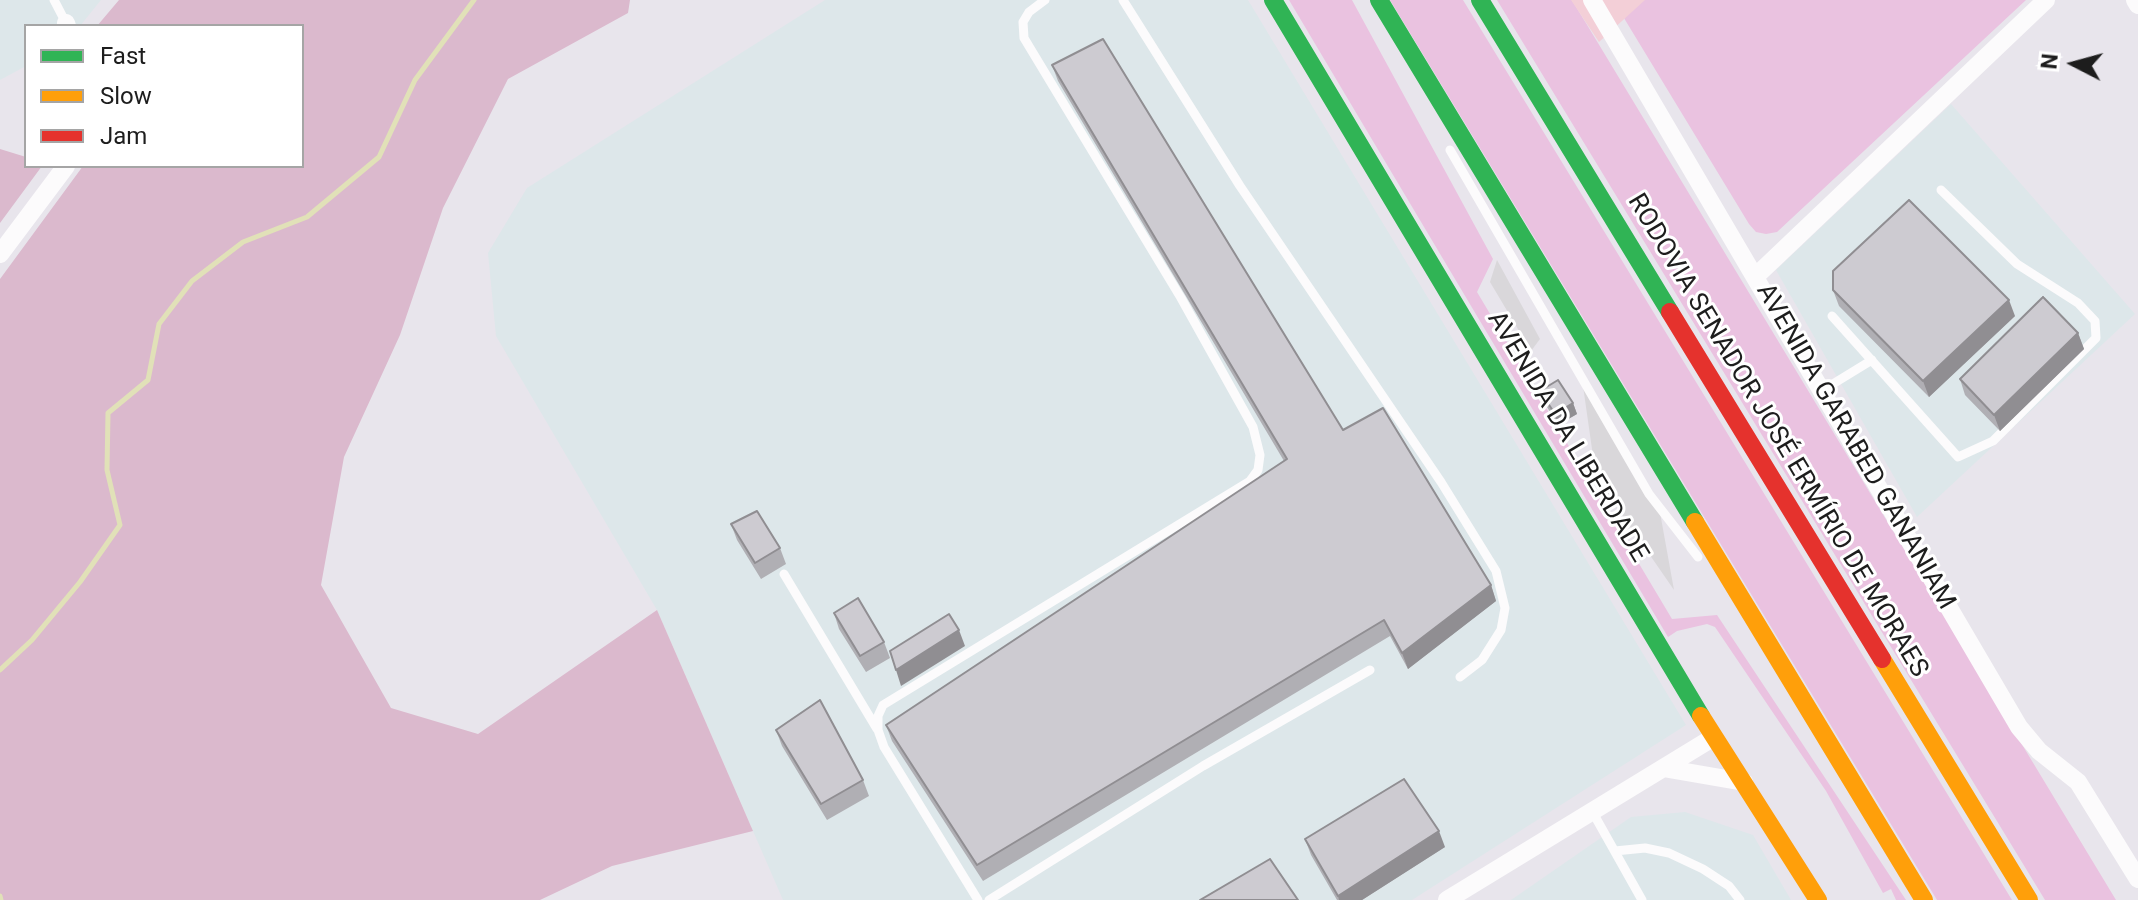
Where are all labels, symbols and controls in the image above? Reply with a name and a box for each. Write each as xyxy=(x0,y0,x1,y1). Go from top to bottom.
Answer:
legend xyxy=(24,24,304,168)
north arrow xyxy=(2034,24,2114,104)
text: Fast xyxy=(100,42,146,70)
text: N xyxy=(2036,52,2063,70)
text: Slow xyxy=(100,82,152,110)
text: Jam xyxy=(100,122,147,150)
street label: RODOVIA SENADOR JOSÉ ERMÍRIO DE MORAES xyxy=(1620,189,1934,683)
street label: AVENIDA GARABED GANANIAM xyxy=(1749,279,1961,615)
street label: AVENIDA DA LIBERDADE xyxy=(1480,306,1654,568)

